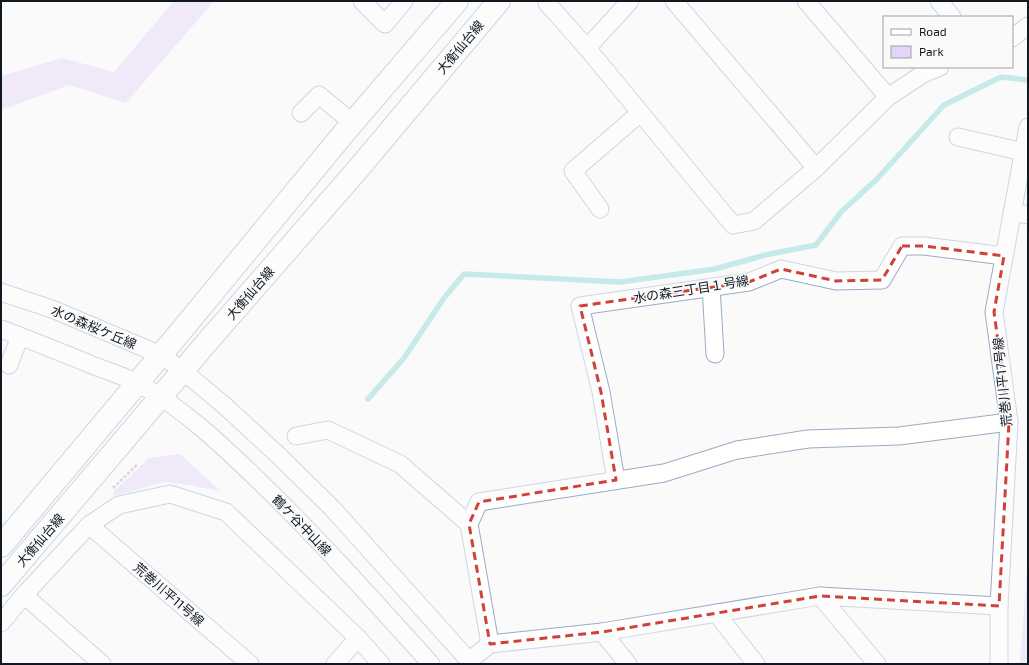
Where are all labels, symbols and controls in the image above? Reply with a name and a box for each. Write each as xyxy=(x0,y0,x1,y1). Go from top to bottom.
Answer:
legend xyxy=(883,16,1013,68)
street label: 大衡仙台線 xyxy=(433,17,487,77)
text: Road xyxy=(919,24,947,38)
text: Park xyxy=(919,44,944,58)
street label: 大衡仙台線 xyxy=(223,263,277,323)
street label: 水の森三丁目１号線 xyxy=(632,272,750,306)
street label: 水の森桜ケ丘線 xyxy=(49,302,139,352)
street label: 荒巻川平17号線 xyxy=(989,336,1015,428)
street label: 鶴ケ谷中山線 xyxy=(269,491,335,559)
street label: 大衡仙台線 xyxy=(13,510,67,570)
street label: 荒巻川平11号線 xyxy=(130,559,208,629)

